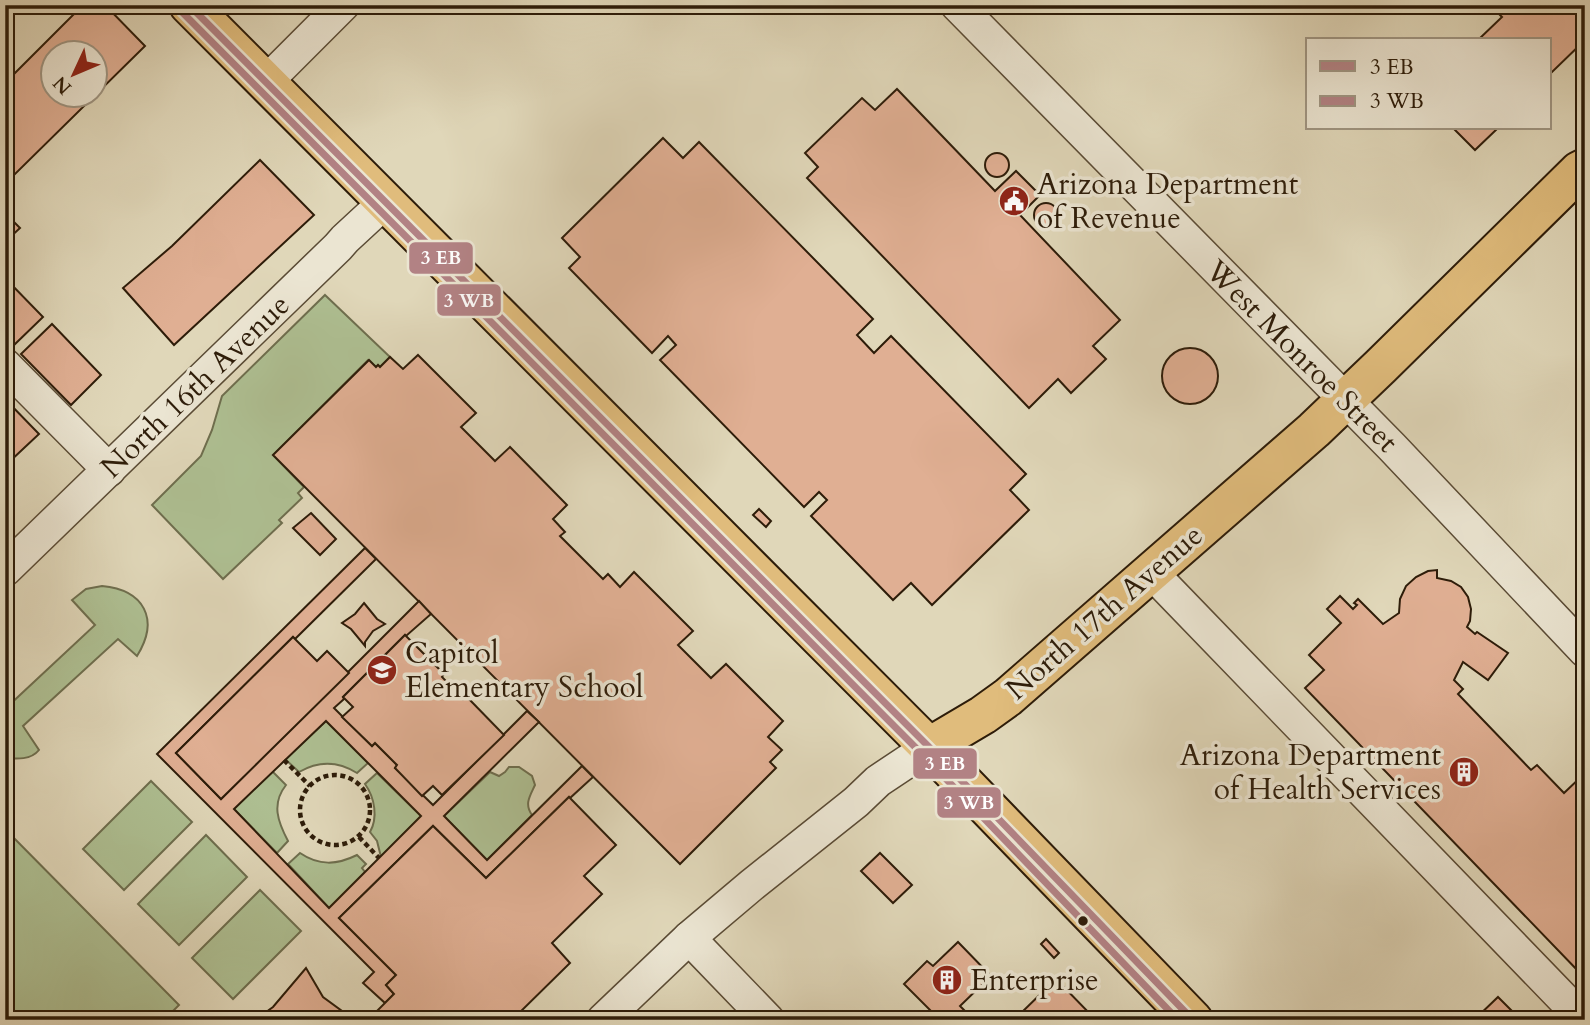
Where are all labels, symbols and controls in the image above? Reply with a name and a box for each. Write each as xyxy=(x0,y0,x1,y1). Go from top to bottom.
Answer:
north arrow xyxy=(38,38,108,108)
legend xyxy=(1306,38,1552,130)
text: 3 EB xyxy=(1370,53,1414,82)
text: N xyxy=(47,70,78,100)
text: 3 WB xyxy=(1370,87,1424,116)
place label: Arizona Department of Revenue xyxy=(1037,164,1299,239)
public building icon: Arizona Department of Revenue xyxy=(997,184,1031,218)
line badge: 3 EB xyxy=(408,241,474,275)
text: 3 EB xyxy=(421,245,461,271)
street label: West Monroe Street xyxy=(1196,250,1407,462)
line badge: 3 WB xyxy=(436,283,502,317)
street label: North 16th Avenue xyxy=(92,285,299,488)
text: 3 WB xyxy=(444,288,494,314)
street label: North 17th Avenue xyxy=(997,515,1212,709)
place label: Capitol Elementary School xyxy=(405,633,644,708)
school or university icon: Capitol Elementary School xyxy=(365,653,399,687)
place label: Arizona Department of Health Services xyxy=(1180,735,1442,810)
line badge: 3 EB xyxy=(912,747,978,780)
text: 3 EB xyxy=(925,751,965,777)
building icon: Arizona Department of Health Services xyxy=(1447,755,1481,789)
line badge: 3 WB xyxy=(936,786,1002,819)
text: 3 WB xyxy=(944,790,994,816)
unlabelled marker xyxy=(1076,914,1090,928)
place label: Enterprise xyxy=(970,960,1099,1001)
building icon: Enterprise xyxy=(930,963,964,997)

